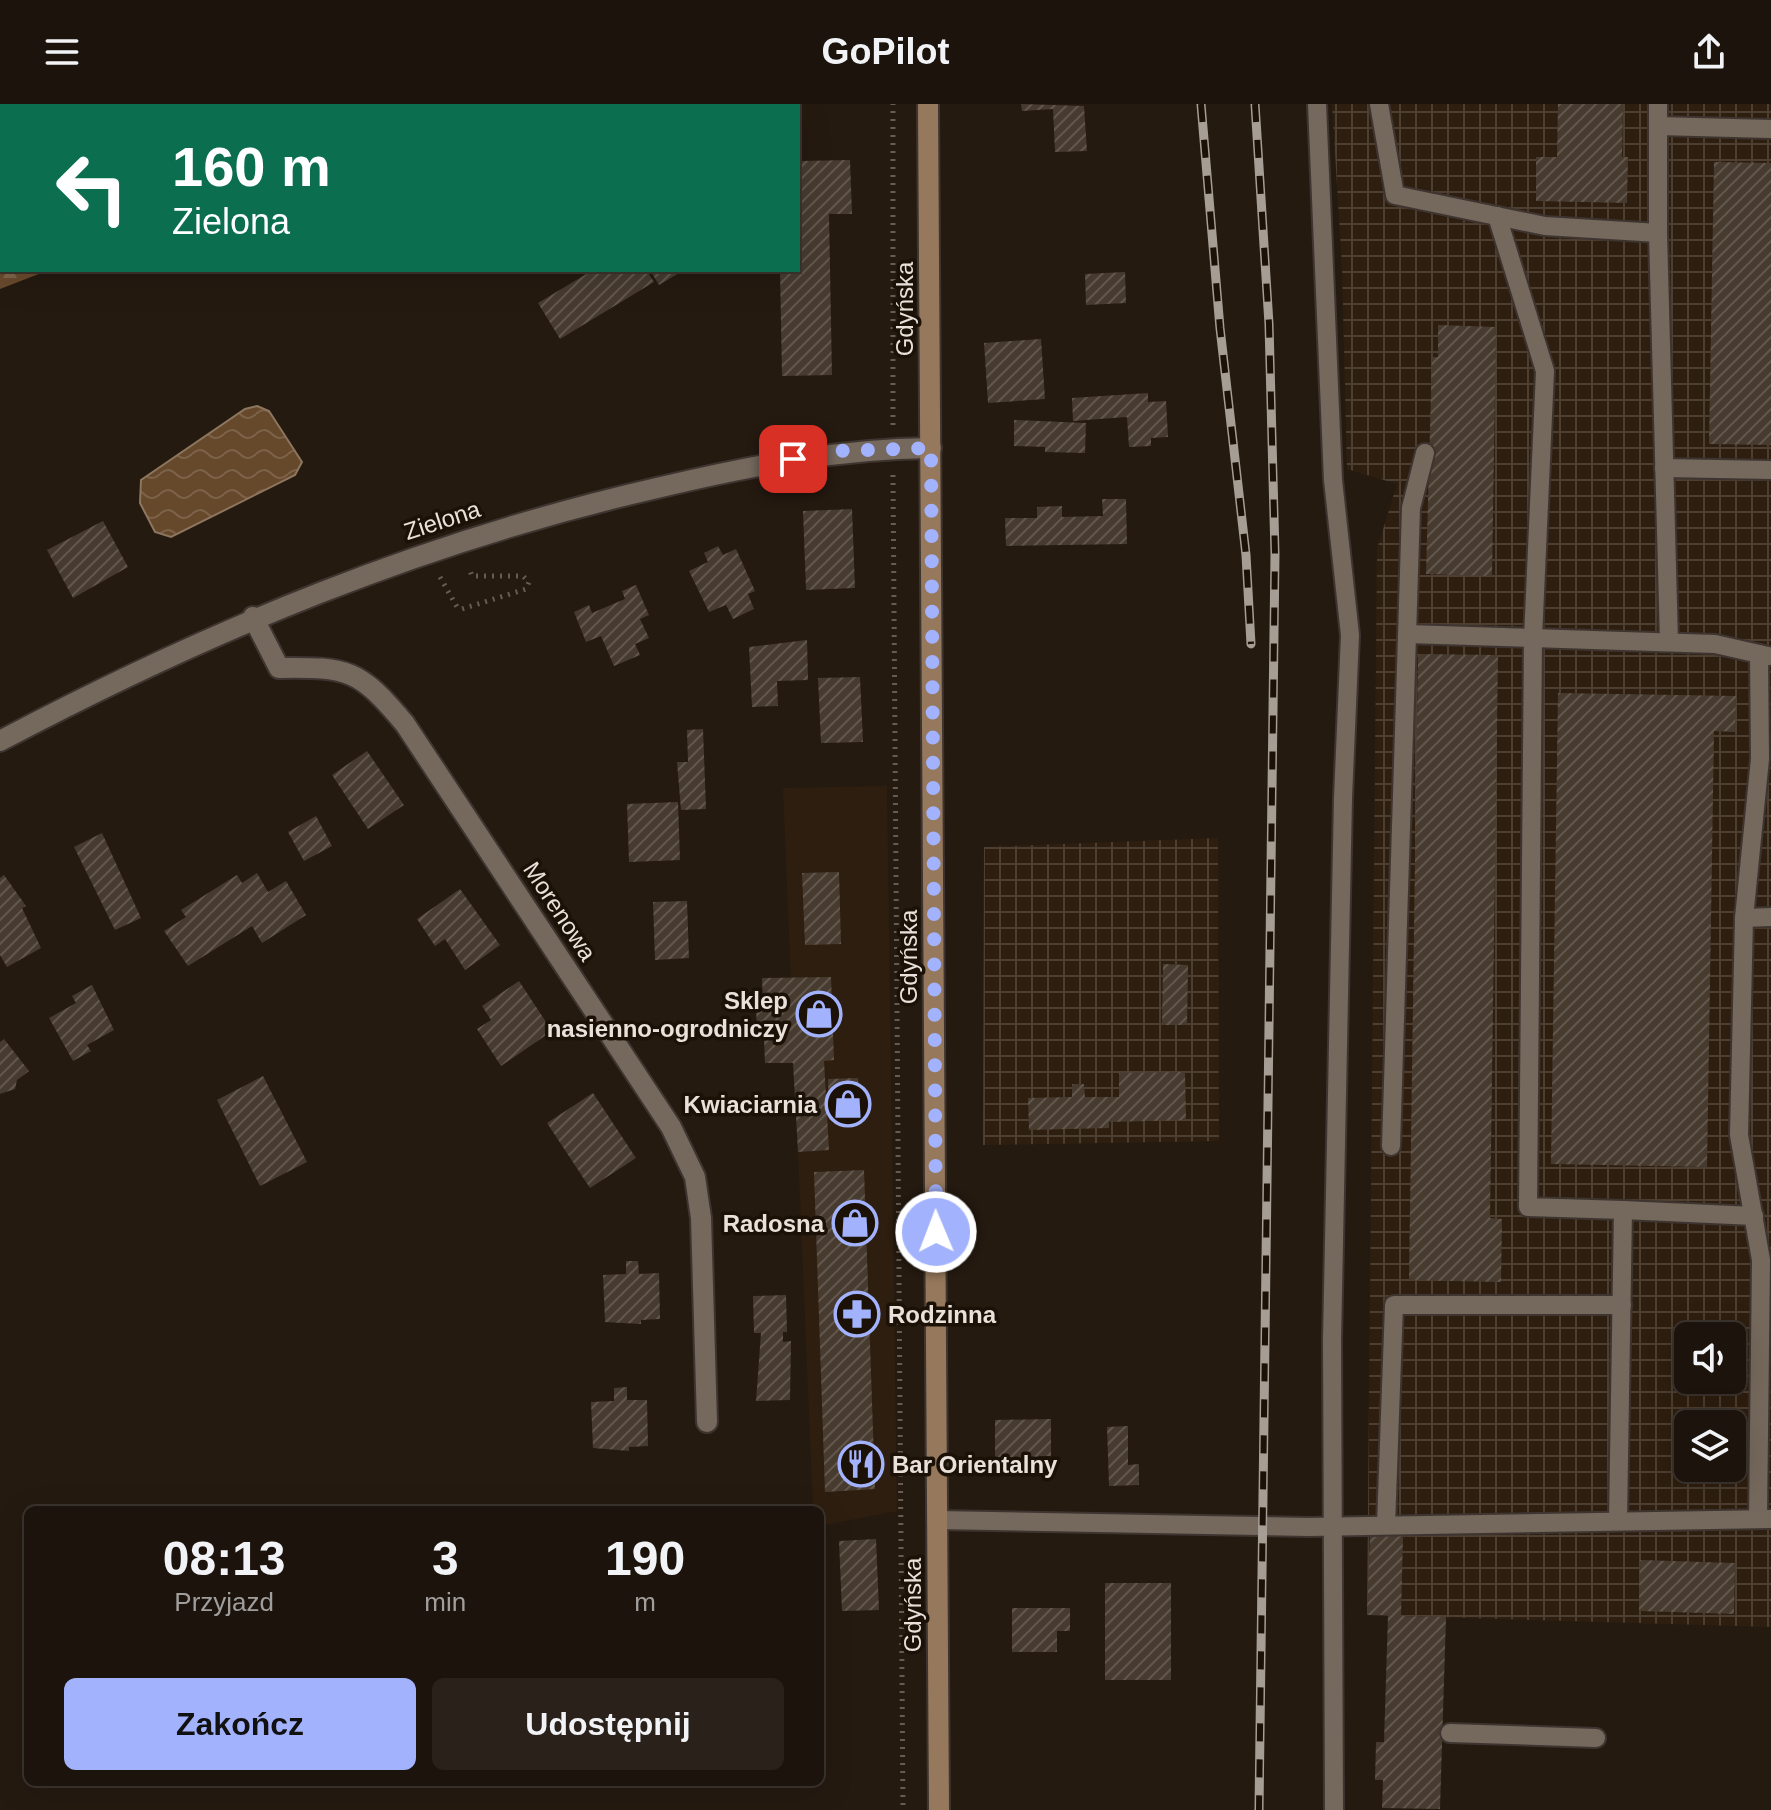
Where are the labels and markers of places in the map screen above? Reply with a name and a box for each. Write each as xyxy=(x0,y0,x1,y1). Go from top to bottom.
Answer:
pin xyxy=(759,425,827,493)
place label: Sklep nasienno-ogrodniczy xyxy=(547,987,789,1042)
shop icon: Sklep nasienno-ogrodniczy xyxy=(795,990,843,1038)
shop icon: Kwiaciarnia xyxy=(824,1080,872,1128)
place label: Kwiaciarnia xyxy=(684,1091,818,1118)
shop icon: Radosna xyxy=(831,1199,879,1247)
place label: Radosna xyxy=(723,1210,825,1237)
pharmacy icon: Rodzinna xyxy=(833,1290,881,1338)
place label: Rodzinna xyxy=(888,1301,997,1328)
restaurant icon: Bar Orientalny xyxy=(837,1440,885,1488)
place label: Bar Orientalny xyxy=(892,1451,1058,1478)

